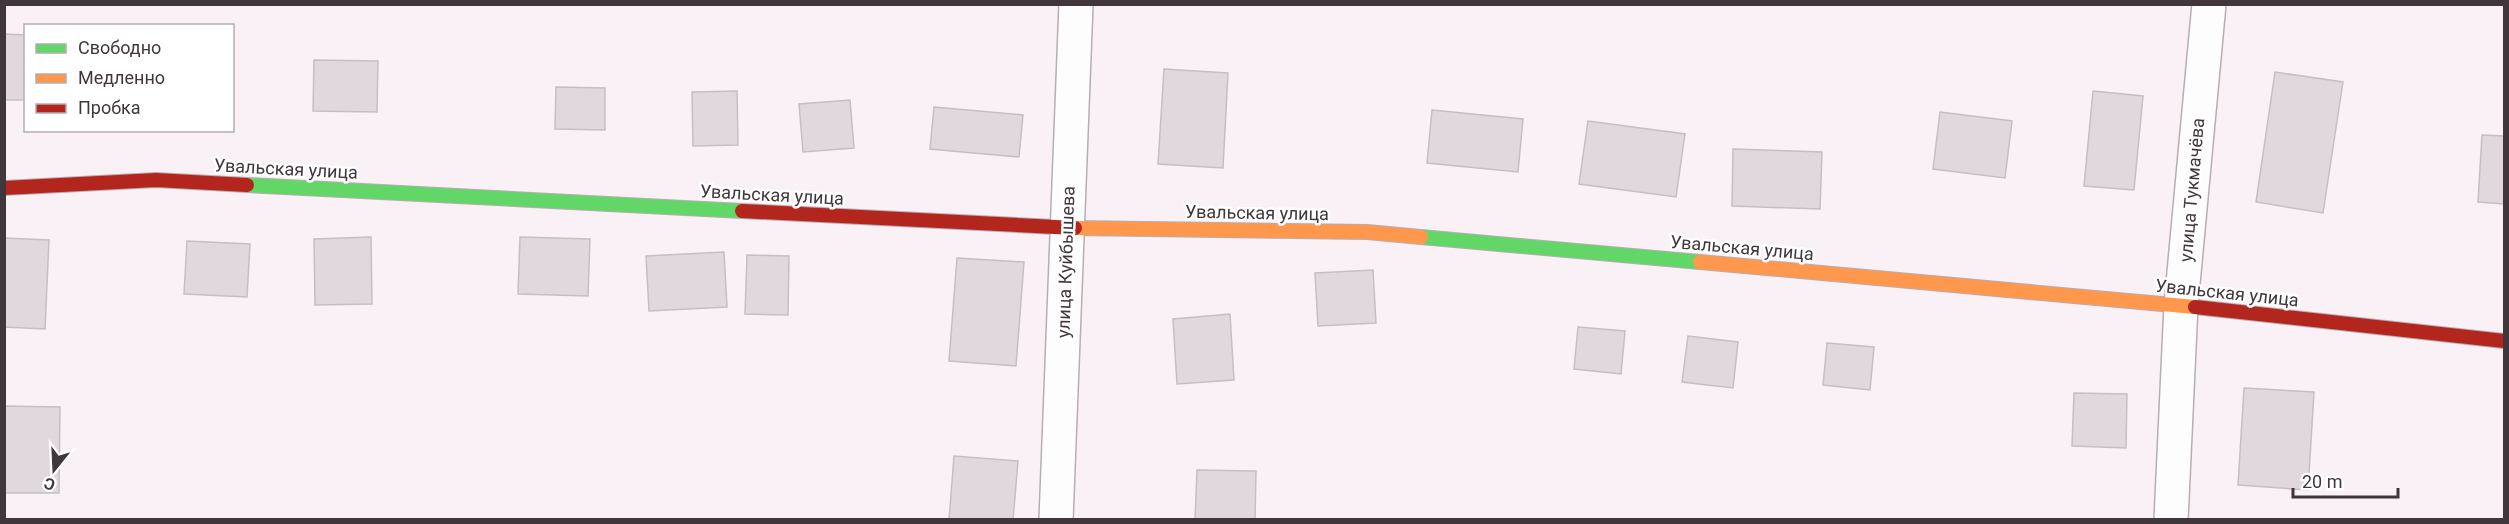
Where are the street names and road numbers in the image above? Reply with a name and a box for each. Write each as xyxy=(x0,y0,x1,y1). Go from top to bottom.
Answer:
street label: улица Тукмачёва xyxy=(2175,117,2208,263)
street label: Увальская улица xyxy=(214,154,358,183)
street label: Увальская улица xyxy=(700,180,844,209)
street label: улица Куйбышева xyxy=(1052,186,1079,338)
street label: Увальская улица xyxy=(1185,201,1329,224)
street label: Увальская улица xyxy=(1669,231,1815,264)
street label: Увальская улица xyxy=(2154,275,2300,310)

